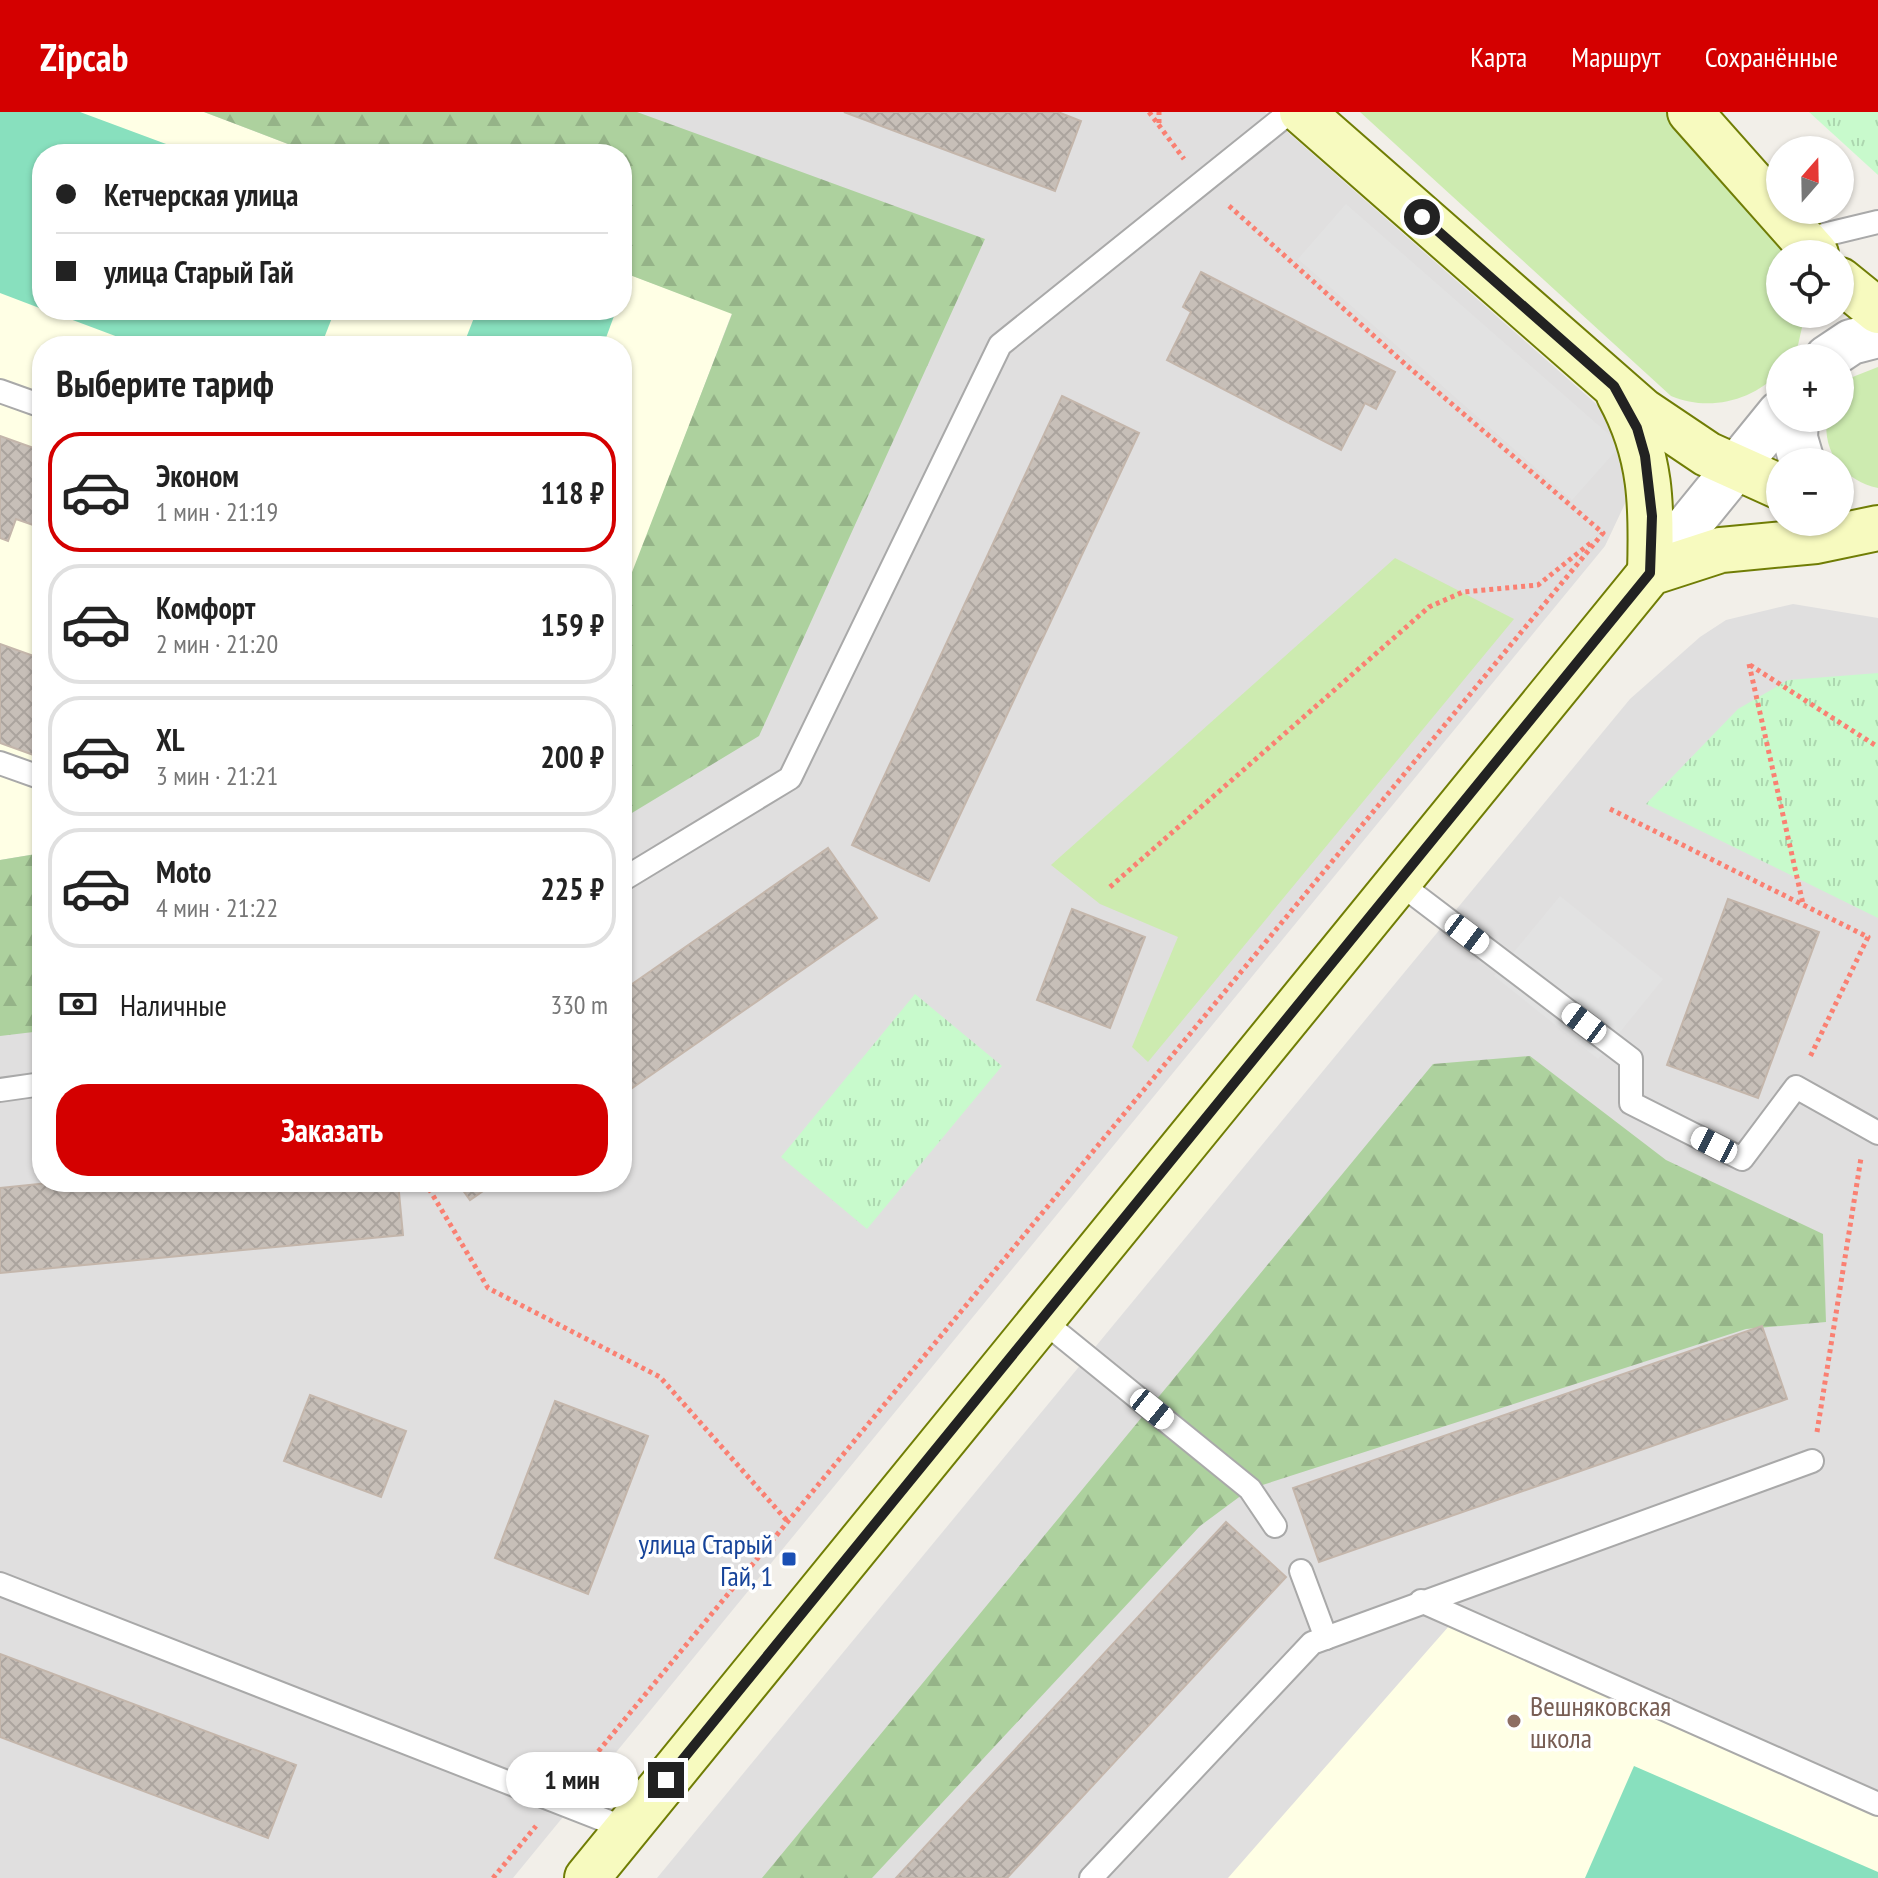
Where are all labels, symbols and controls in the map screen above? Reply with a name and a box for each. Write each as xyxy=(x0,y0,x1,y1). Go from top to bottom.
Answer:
text: Zipcab xyxy=(40,32,128,81)
text: Карта xyxy=(1470,38,1527,75)
text: Маршрут xyxy=(1571,38,1661,75)
text: Сохранённые xyxy=(1705,38,1838,75)
north arrow xyxy=(1766,136,1854,224)
map controls xyxy=(1766,136,1854,536)
text: Кетчерская улица xyxy=(104,175,298,214)
route start xyxy=(1404,199,1440,235)
button: locate xyxy=(1766,240,1854,328)
text: улица Старый Гай xyxy=(104,252,294,291)
button: + xyxy=(1766,344,1854,432)
text: Выберите тариф xyxy=(56,360,274,407)
button: − xyxy=(1766,448,1854,536)
icon: car xyxy=(60,456,132,528)
text: Эконом xyxy=(156,456,239,495)
text: 118 ₽ xyxy=(540,473,604,512)
text: 1 мин · 21:19 xyxy=(156,495,278,528)
icon: car xyxy=(60,588,132,660)
text: Комфорт xyxy=(156,588,255,627)
text: 159 ₽ xyxy=(540,605,604,644)
text: 2 мин · 21:20 xyxy=(156,627,278,660)
icon: car xyxy=(60,720,132,792)
text: XL xyxy=(156,720,185,759)
text: 200 ₽ xyxy=(540,737,604,776)
text: 3 мин · 21:21 xyxy=(156,759,278,792)
icon: car xyxy=(60,852,132,924)
text: Moto xyxy=(156,852,211,891)
text: 225 ₽ xyxy=(540,869,604,908)
text: 4 мин · 21:22 xyxy=(156,891,278,924)
car xyxy=(1441,910,1493,958)
icon: cash xyxy=(56,982,100,1026)
text: Наличные xyxy=(120,985,227,1024)
text: 330 m xyxy=(550,988,608,1021)
car xyxy=(1558,999,1610,1047)
button: Заказать xyxy=(56,1084,608,1176)
car xyxy=(1687,1123,1741,1167)
car xyxy=(1126,1385,1178,1433)
place label: улица Старый Гай, 1 xyxy=(639,1525,773,1594)
marker: улица Старый Гай, 1 xyxy=(780,1550,798,1568)
place label: Вешняковская школа xyxy=(1530,1687,1671,1756)
marker: Вешняковская школа xyxy=(1505,1712,1523,1730)
callout: 1 мин xyxy=(506,1752,638,1808)
route end xyxy=(648,1762,684,1798)
text: 1 мин xyxy=(544,1763,600,1796)

